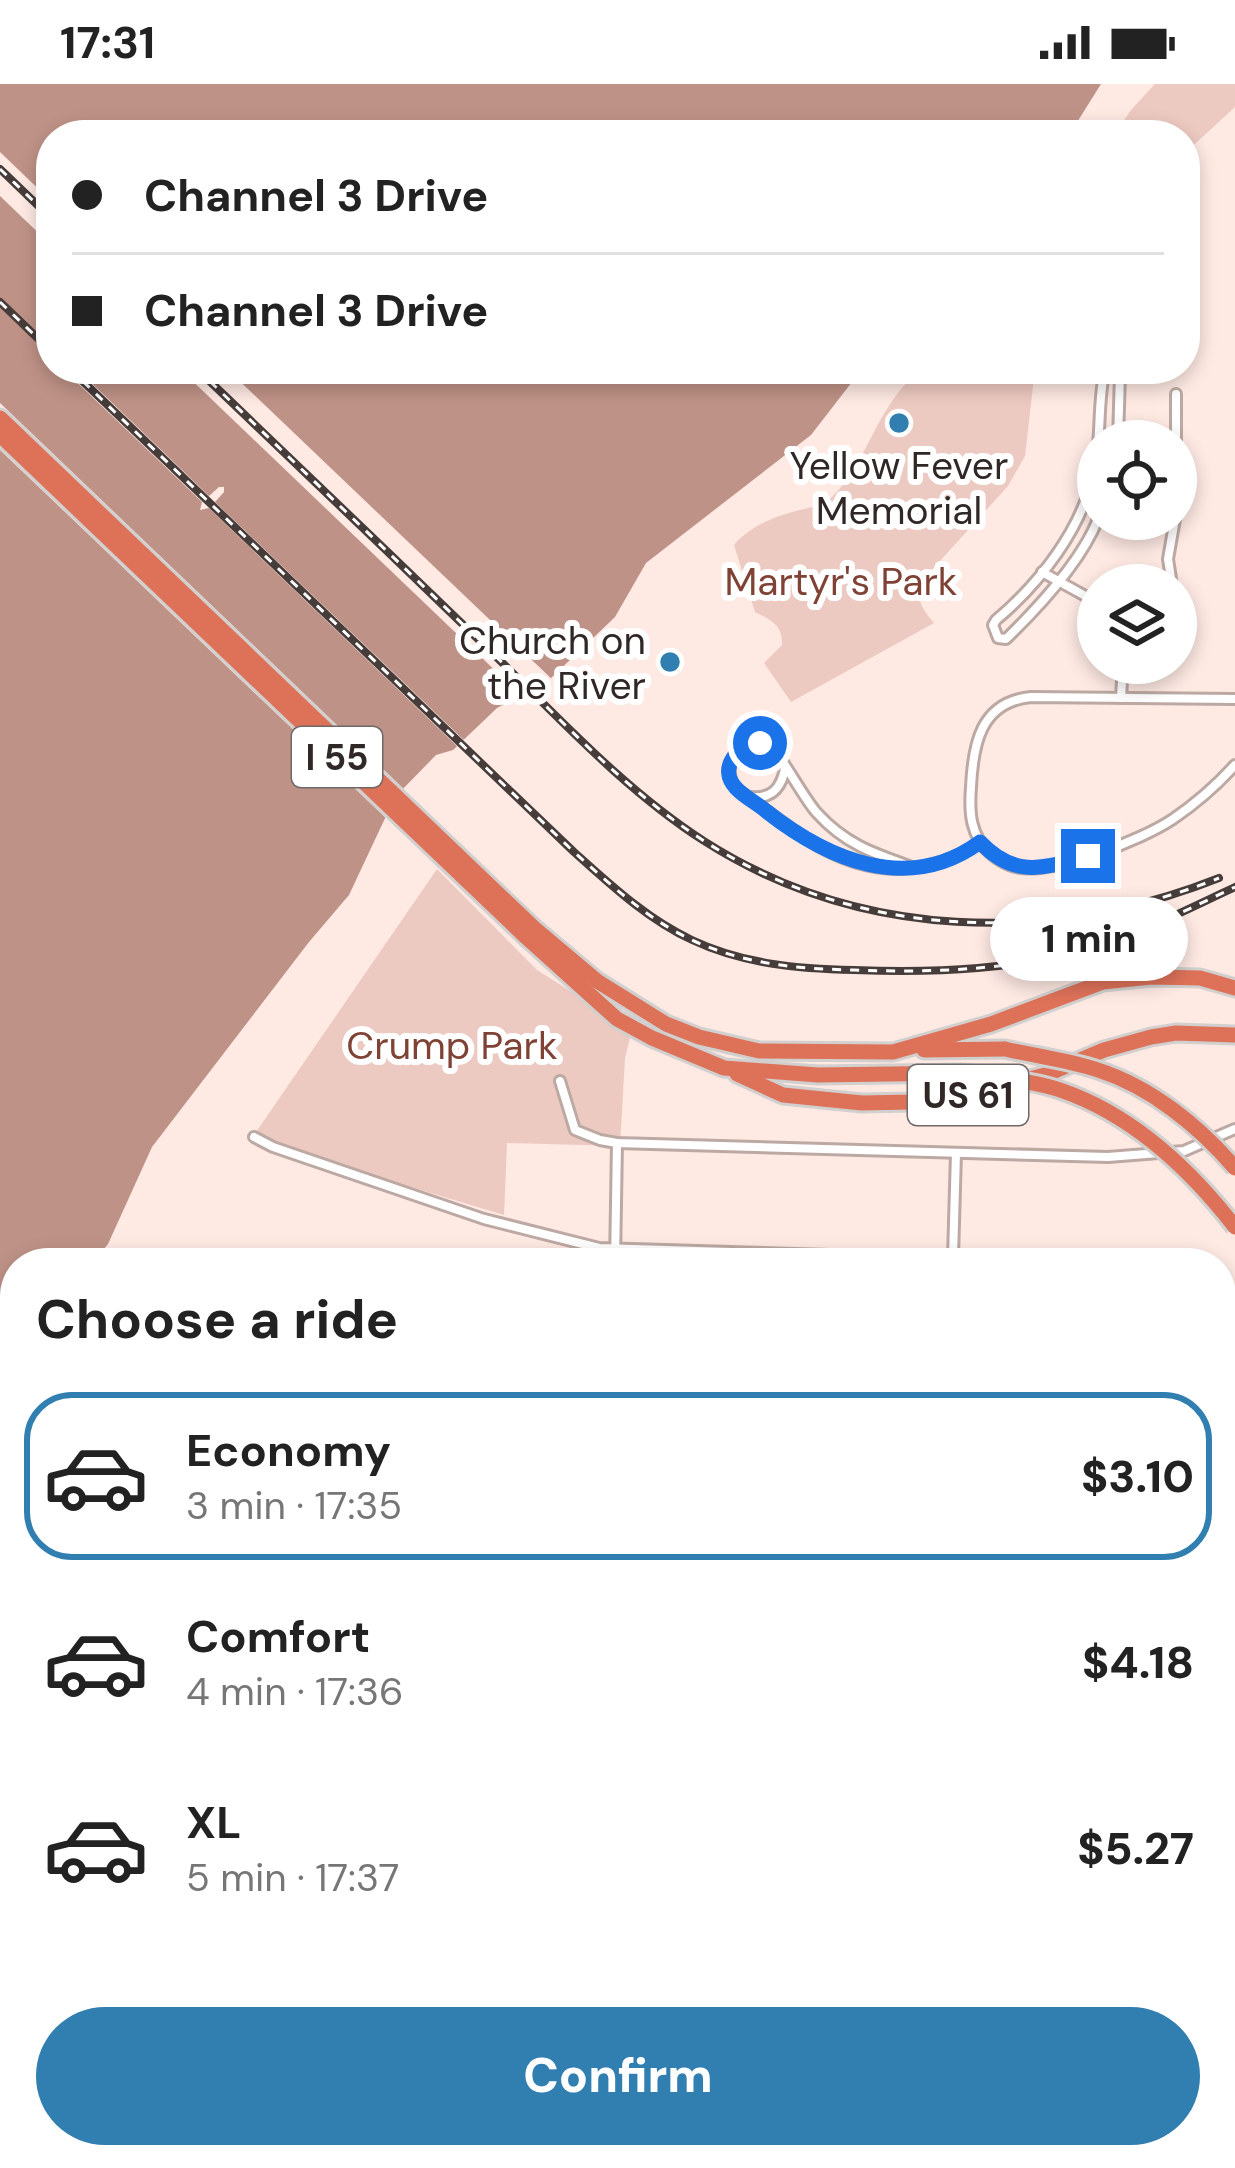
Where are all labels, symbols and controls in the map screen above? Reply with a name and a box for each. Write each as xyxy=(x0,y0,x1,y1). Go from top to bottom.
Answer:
text: 17:31 xyxy=(60,13,155,72)
text: Channel 3 Drive xyxy=(144,166,488,225)
text: Channel 3 Drive xyxy=(144,281,488,340)
marker: Yellow Fever Memorial xyxy=(886,410,912,436)
map controls xyxy=(1077,420,1197,684)
button: locate xyxy=(1077,420,1197,540)
place label: Yellow Fever Memorial xyxy=(790,440,1008,536)
park label: Martyr's Park xyxy=(724,556,958,607)
button: layers xyxy=(1077,564,1197,684)
place label: Church on the River xyxy=(459,615,646,711)
marker: Church on the River xyxy=(657,649,683,675)
route start xyxy=(733,716,787,770)
road number: I 55 xyxy=(292,727,382,787)
route end xyxy=(1061,829,1115,883)
callout: 1 min xyxy=(989,898,1187,982)
text: 1 min xyxy=(1041,913,1137,964)
park label: Crump Park xyxy=(346,1020,558,1071)
road number: US 61 xyxy=(908,1065,1028,1125)
text: Choose a ride xyxy=(36,1284,398,1355)
text: Economy xyxy=(186,1421,391,1480)
icon: car xyxy=(42,1422,150,1530)
text: $3.10 xyxy=(1081,1447,1194,1506)
text: 3 min · 17:35 xyxy=(186,1480,402,1531)
text: Comfort xyxy=(186,1607,370,1666)
icon: car xyxy=(42,1608,150,1716)
text: $4.18 xyxy=(1082,1633,1194,1692)
text: 4 min · 17:36 xyxy=(186,1666,403,1717)
text: XL xyxy=(186,1793,241,1852)
icon: car xyxy=(42,1794,150,1902)
text: $5.27 xyxy=(1077,1819,1194,1878)
text: 5 min · 17:37 xyxy=(186,1852,399,1903)
button: Confirm xyxy=(36,2007,1200,2145)

